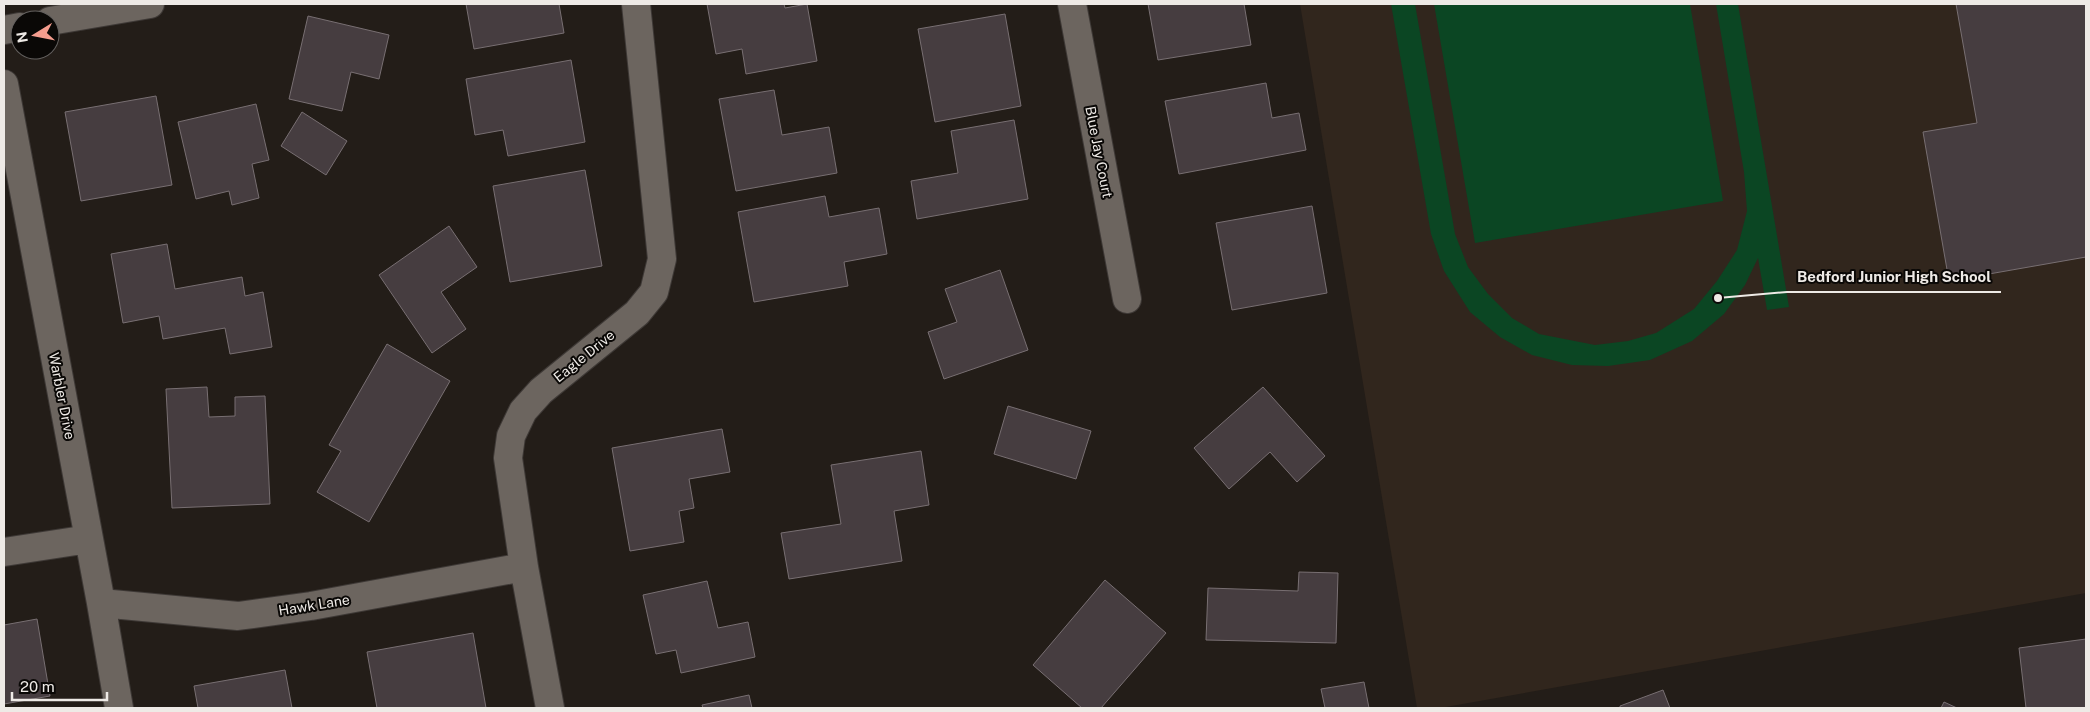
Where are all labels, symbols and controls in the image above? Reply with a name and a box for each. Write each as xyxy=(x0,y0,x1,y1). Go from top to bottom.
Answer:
north arrow xyxy=(10,10,60,60)
text: N xyxy=(13,30,31,44)
street label: Blue Jay Court xyxy=(1082,105,1116,199)
callout: Bedford Junior High School xyxy=(1787,262,2001,292)
text: Bedford Junior High School xyxy=(1797,268,1991,285)
street label: Eagle Drive xyxy=(550,327,618,385)
street label: Warbler Drive xyxy=(46,351,78,441)
street label: Hawk Lane xyxy=(277,591,351,619)
scale bar xyxy=(12,670,108,702)
text: 20 m xyxy=(20,678,55,695)

